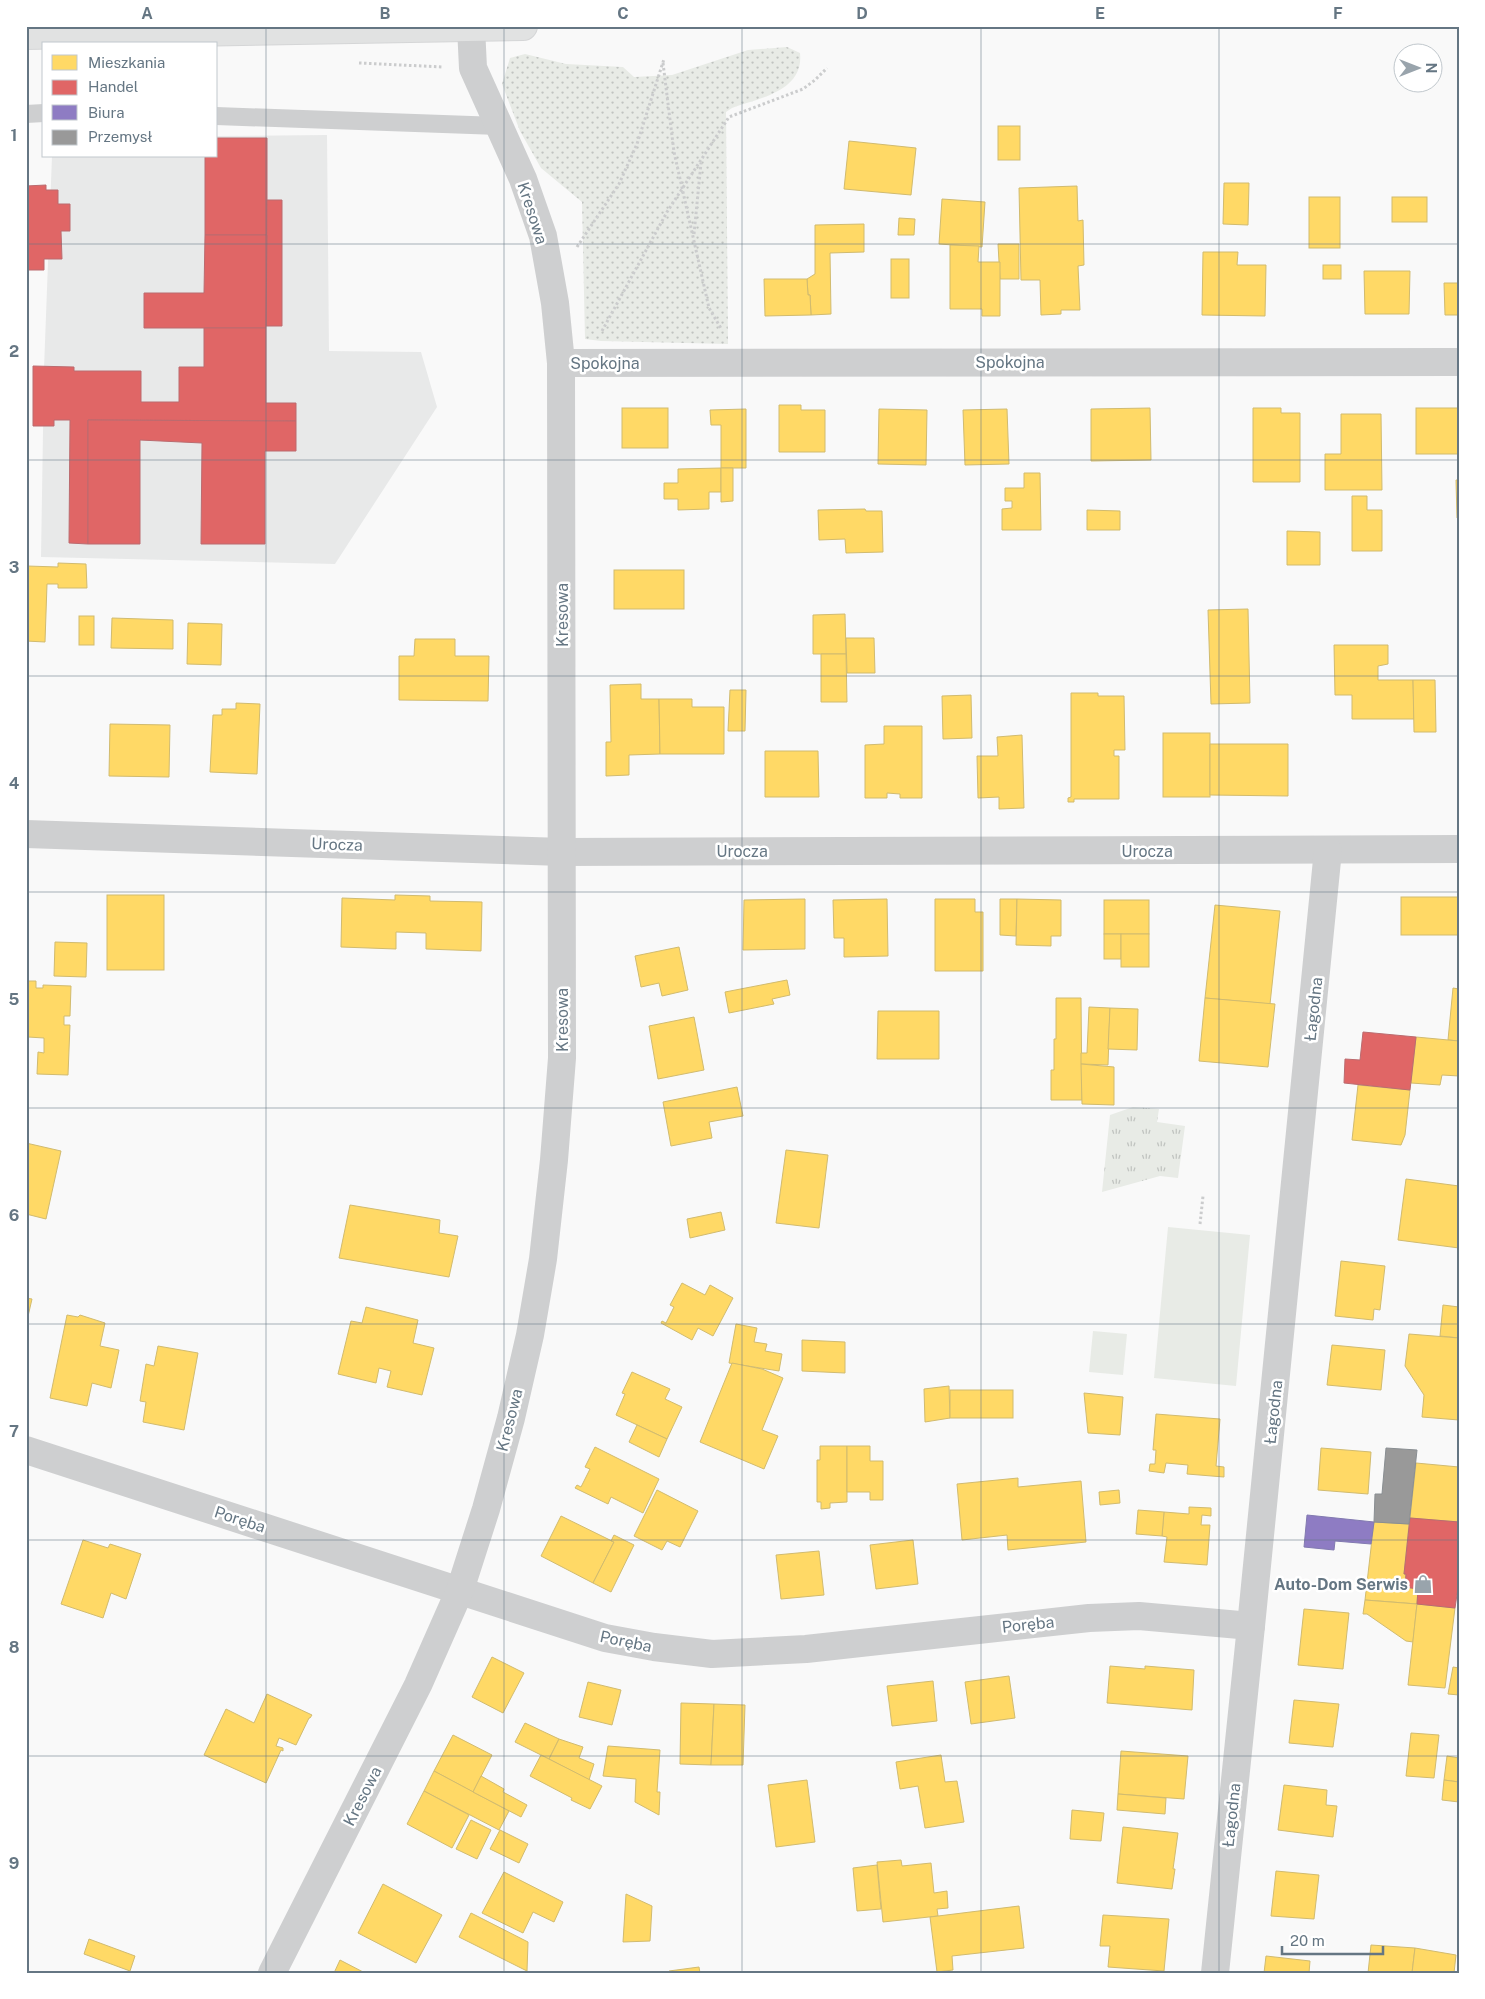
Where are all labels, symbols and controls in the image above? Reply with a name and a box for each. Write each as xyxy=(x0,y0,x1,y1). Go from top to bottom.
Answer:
text: A xyxy=(141,4,153,23)
text: B xyxy=(380,4,391,23)
text: C xyxy=(617,4,629,23)
text: D xyxy=(856,4,868,23)
text: E xyxy=(1095,4,1105,23)
text: F xyxy=(1333,4,1343,23)
legend xyxy=(42,42,218,158)
north arrow xyxy=(1392,42,1442,92)
text: Mieszkania xyxy=(88,54,165,71)
text: N xyxy=(1423,63,1439,73)
text: Handel xyxy=(88,78,138,95)
text: Biura xyxy=(88,104,124,121)
text: 1 xyxy=(11,126,17,145)
text: Przemysł xyxy=(88,128,153,145)
street label: Kresowa xyxy=(514,180,551,247)
text: 2 xyxy=(9,342,19,361)
street label: Spokojna xyxy=(975,353,1045,372)
street label: Spokojna xyxy=(570,354,640,373)
text: 3 xyxy=(9,558,19,577)
street label: Kresowa xyxy=(553,583,572,647)
text: 4 xyxy=(9,774,20,793)
street label: Urocza xyxy=(311,834,363,855)
street label: Urocza xyxy=(716,842,768,861)
street label: Urocza xyxy=(1121,842,1173,861)
street label: Łagodna xyxy=(1301,976,1326,1042)
street label: Kresowa xyxy=(553,988,572,1052)
text: 5 xyxy=(9,990,20,1009)
text: 6 xyxy=(9,1206,19,1225)
street label: Łagodna xyxy=(1261,1379,1286,1445)
street label: Kresowa xyxy=(492,1387,526,1454)
text: 7 xyxy=(9,1422,19,1441)
street label: Poręba xyxy=(212,1502,268,1537)
shop icon: Auto-Dom Serwis xyxy=(1412,1573,1434,1595)
place label: Auto-Dom Serwis xyxy=(1274,1575,1408,1594)
street label: Poręba xyxy=(1001,1612,1055,1637)
street label: Poręba xyxy=(598,1627,654,1656)
text: 8 xyxy=(9,1638,20,1657)
street label: Kresowa xyxy=(339,1763,385,1829)
street label: Łagodna xyxy=(1219,1782,1244,1848)
text: 9 xyxy=(9,1854,19,1873)
scale bar xyxy=(1282,1924,1384,1956)
text: 20 m xyxy=(1290,1932,1325,1949)

